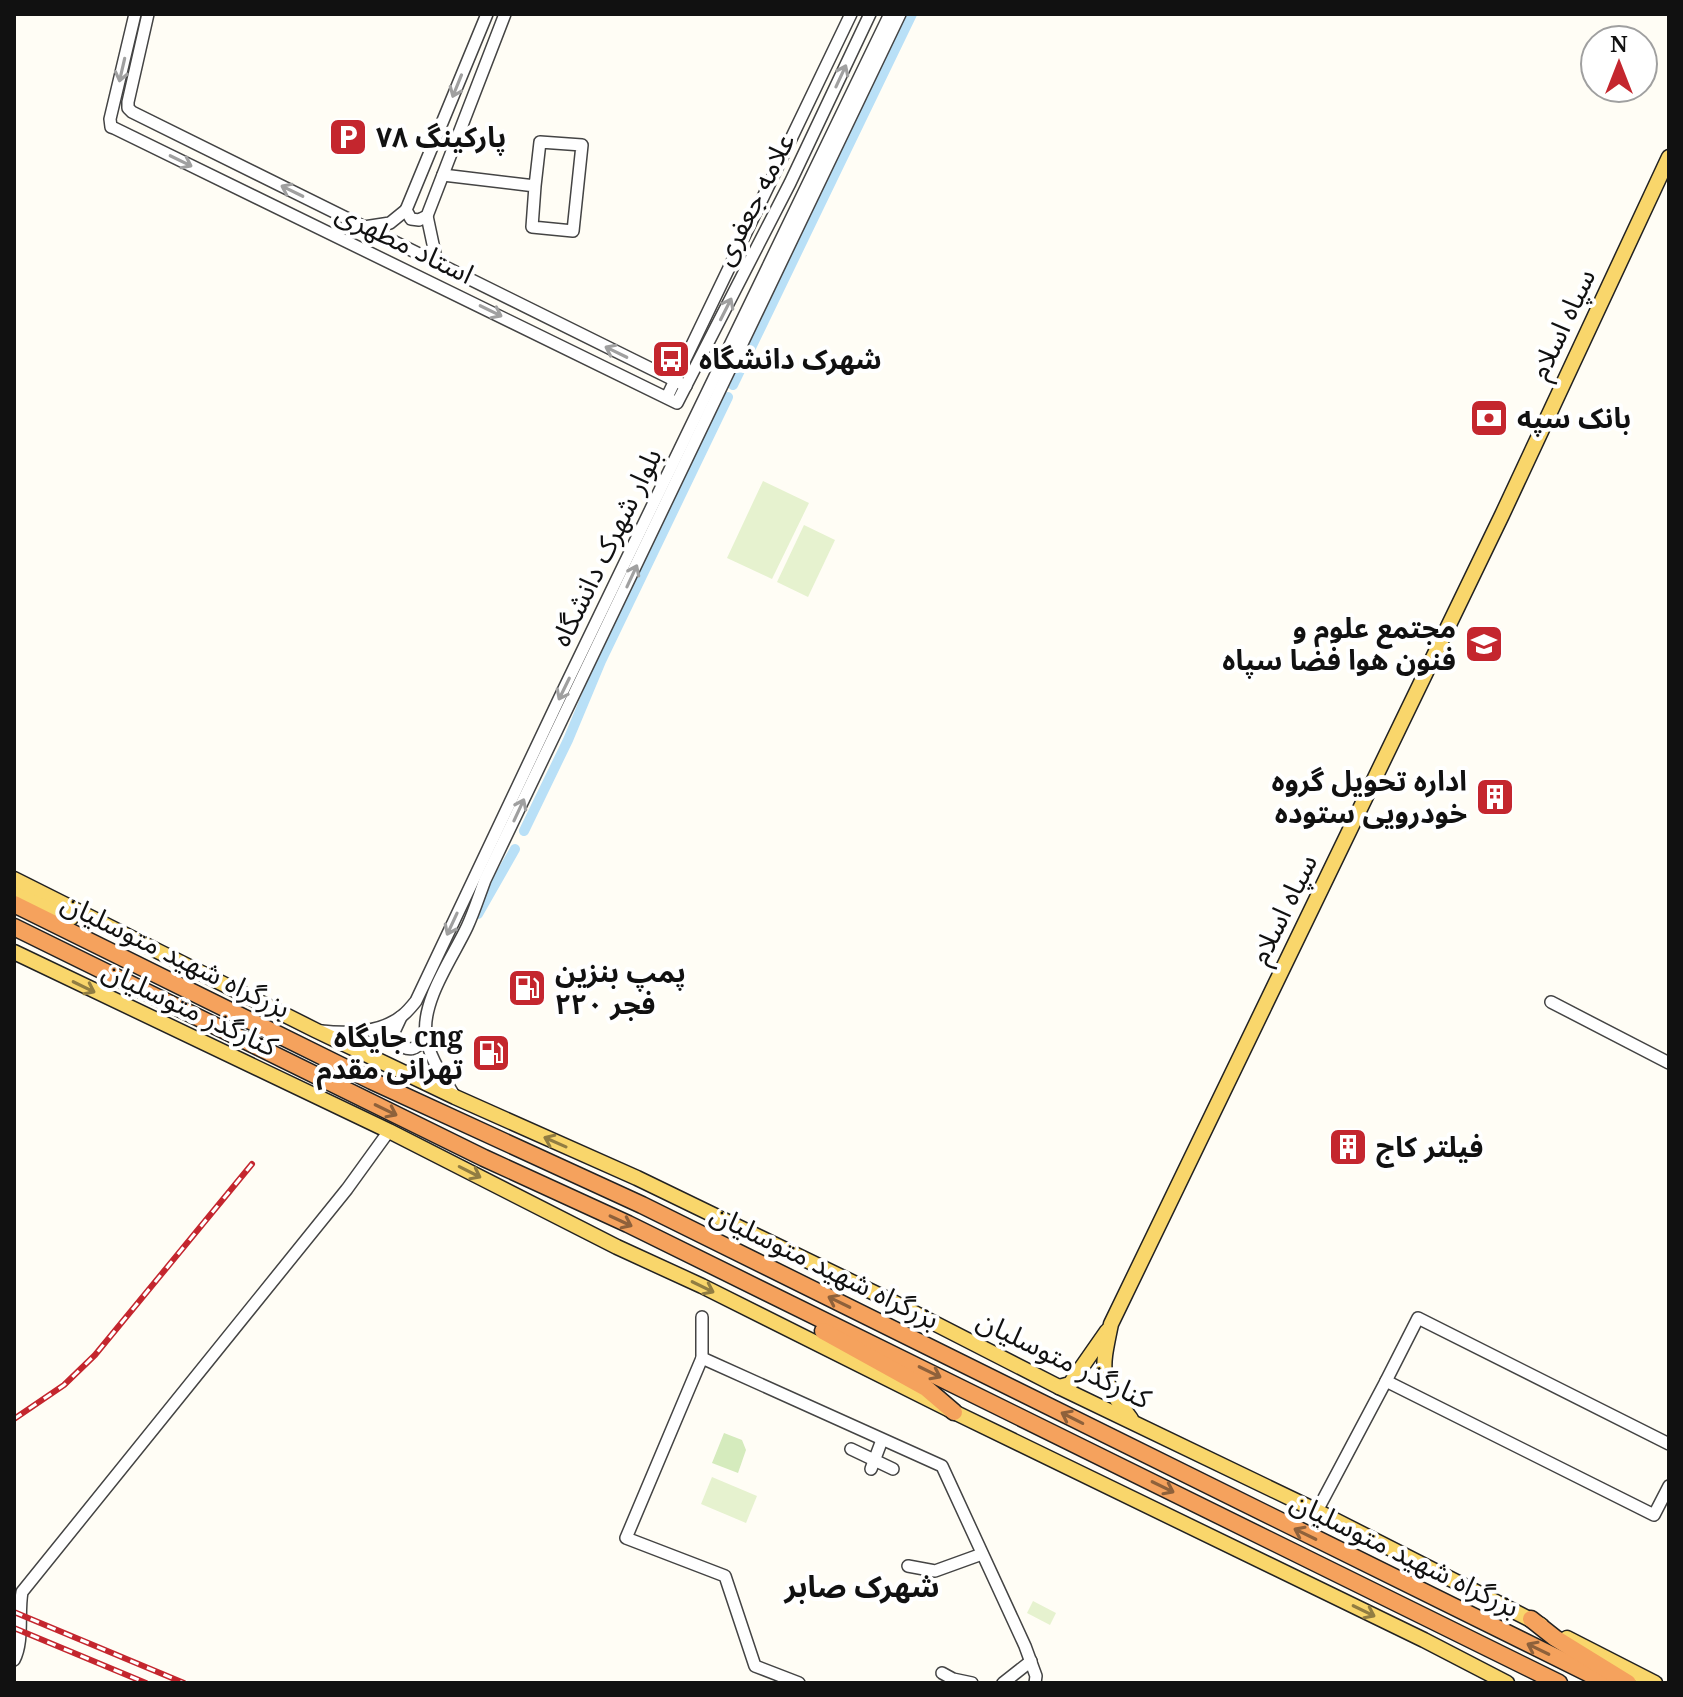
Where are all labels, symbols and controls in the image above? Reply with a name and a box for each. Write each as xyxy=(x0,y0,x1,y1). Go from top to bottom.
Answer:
north arrow xyxy=(1579,24,1659,104)
text: N xyxy=(1610,28,1628,58)
one-way arrow xyxy=(114,57,129,83)
one-way arrow xyxy=(834,64,849,88)
one-way arrow xyxy=(449,73,463,98)
parking icon: پارکینگ ۷۸ xyxy=(327,116,369,158)
place label: پارکینگ ۷۸ xyxy=(376,117,506,156)
street label: علامه جعفری xyxy=(704,126,803,271)
one-way arrow xyxy=(169,154,193,169)
one-way arrow xyxy=(281,183,305,198)
street label: استاد مطهری xyxy=(330,192,481,292)
street label: سپاه اسلام xyxy=(1519,262,1606,386)
one-way arrow xyxy=(718,297,734,321)
one-way arrow xyxy=(478,304,502,319)
bus stop icon: شهرک دانشگاه xyxy=(650,338,692,380)
place label: شهرک دانشگاه xyxy=(699,339,882,377)
one-way arrow xyxy=(604,343,628,359)
bank icon: بانک سپه xyxy=(1468,397,1510,439)
place label: بانک سپه xyxy=(1517,398,1631,437)
street label: بلوار شهرک دانشگاه xyxy=(541,441,670,652)
one-way arrow xyxy=(625,564,640,588)
place label: مجتمع علوم و فنون هوا فضا سپاه xyxy=(1222,608,1456,679)
school or university icon: مجتمع علوم و فنون هوا فضا سپاه xyxy=(1463,623,1505,665)
one-way arrow xyxy=(556,677,571,701)
place label: اداره تحویل گروه خودرویی ستوده xyxy=(1271,761,1467,831)
building icon: اداره تحویل گروه خودرویی ستوده xyxy=(1474,776,1516,818)
one-way arrow xyxy=(513,798,528,823)
street label: سپاه اسلام xyxy=(1239,847,1328,971)
street label: بزرگراه شهید متوسلیان xyxy=(56,882,297,1026)
one-way arrow xyxy=(444,911,459,935)
street label: کنارگذر متوسلیان xyxy=(97,950,284,1064)
place label: پمپ بنزین ۲۲۰ فجر xyxy=(555,952,686,1022)
fuel station icon: پمپ بنزین ۲۲۰ فجر xyxy=(506,967,548,1009)
one-way arrow xyxy=(72,980,96,995)
place label: جایگاه cng تهرانی مقدم xyxy=(316,1017,463,1091)
fuel station icon: جایگاه cng تهرانی مقدم xyxy=(470,1032,512,1074)
one-way arrow xyxy=(373,1103,397,1118)
building icon: فیلتر کاج xyxy=(1327,1126,1369,1168)
place label: فیلتر کاج xyxy=(1376,1127,1483,1168)
one-way arrow xyxy=(544,1134,568,1149)
one-way arrow xyxy=(457,1165,481,1181)
street label: بزرگراه شهید متوسلیان xyxy=(705,1193,946,1337)
one-way arrow xyxy=(608,1214,632,1229)
one-way arrow xyxy=(691,1280,715,1295)
one-way arrow xyxy=(828,1294,852,1310)
street label: کنارگذر متوسلیان xyxy=(971,1300,1158,1417)
one-way arrow xyxy=(917,1365,941,1381)
one-way arrow xyxy=(1061,1410,1085,1425)
one-way arrow xyxy=(1150,1480,1174,1496)
street label: بزرگراه شهید متوسلیان xyxy=(1285,1481,1526,1625)
one-way arrow xyxy=(1294,1525,1318,1541)
district label: شهرک صابر xyxy=(783,1565,939,1606)
one-way arrow xyxy=(1351,1604,1375,1619)
one-way arrow xyxy=(1527,1640,1551,1656)

